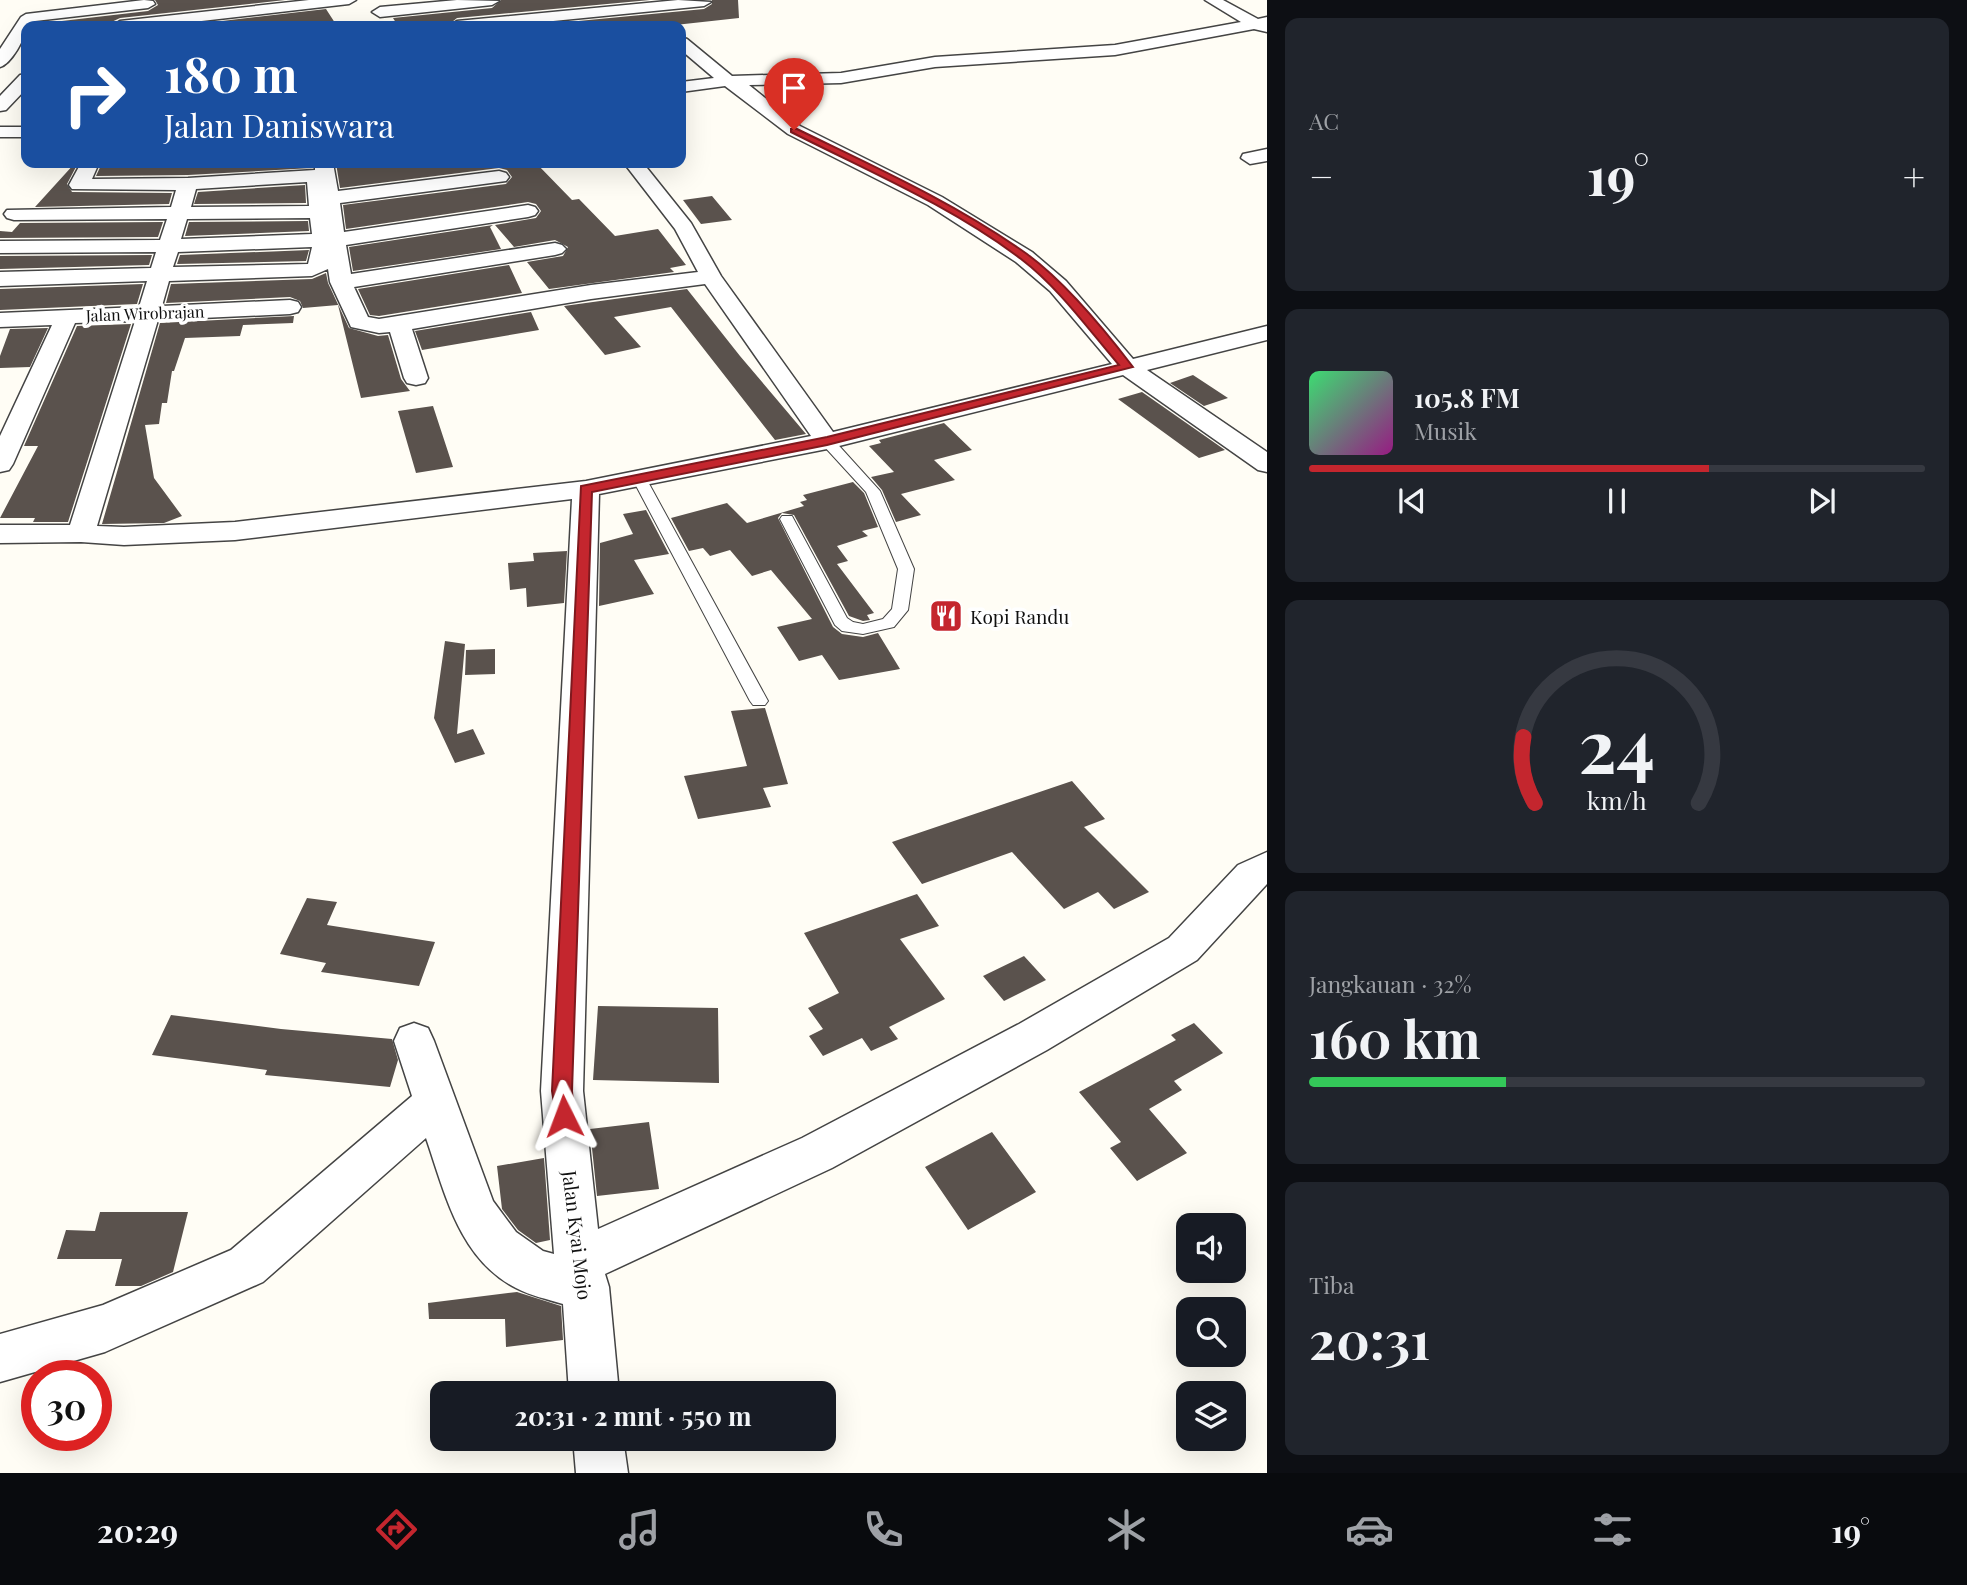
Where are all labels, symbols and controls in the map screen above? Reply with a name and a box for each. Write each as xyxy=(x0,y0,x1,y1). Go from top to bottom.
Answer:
text: 180 m xyxy=(164,40,298,105)
icon: right xyxy=(49,49,140,140)
pin xyxy=(764,58,824,130)
icon: arrive xyxy=(775,69,813,107)
text: Jalan Daniswara xyxy=(164,103,394,146)
text: AC xyxy=(1309,105,1339,136)
text: 19° xyxy=(1587,140,1650,209)
text: − xyxy=(1309,150,1334,201)
text: + xyxy=(1903,150,1925,201)
street label: Jalan Wirobrajan xyxy=(84,300,205,326)
text: 105.8 FM xyxy=(1414,380,1520,415)
text: Musik xyxy=(1414,415,1477,446)
icon: previous xyxy=(1393,482,1431,520)
icon: pause xyxy=(1598,482,1636,520)
icon: next xyxy=(1803,482,1841,520)
restaurant icon: Kopi Randu xyxy=(927,597,965,635)
place label: Kopi Randu xyxy=(970,603,1069,629)
text: 24 xyxy=(1579,694,1655,791)
text: km/h xyxy=(1587,782,1647,815)
text: Jangkauan · 32% xyxy=(1309,968,1472,999)
text: 160 km xyxy=(1309,1003,1481,1072)
position arrow xyxy=(527,1079,601,1153)
street label: Jalan Kyai Mojo xyxy=(557,1168,599,1301)
map controls xyxy=(1176,1213,1246,1451)
button: sound xyxy=(1176,1213,1246,1283)
text: Tiba xyxy=(1309,1269,1354,1300)
button: search xyxy=(1176,1297,1246,1367)
text: 20:31 xyxy=(1309,1304,1430,1373)
speed limit sign: 30 xyxy=(21,1360,112,1451)
button: layers xyxy=(1176,1381,1246,1451)
text: 20:31 · 2 mnt · 550 m xyxy=(514,1398,752,1433)
icon: directions xyxy=(372,1505,421,1554)
icon: music xyxy=(615,1505,664,1554)
icon: phone xyxy=(859,1505,908,1554)
icon: climate xyxy=(1102,1505,1151,1554)
icon: car xyxy=(1345,1505,1394,1554)
icon: filters xyxy=(1588,1505,1637,1554)
text: 20:29 xyxy=(97,1508,178,1551)
text: 19° xyxy=(1831,1508,1870,1551)

